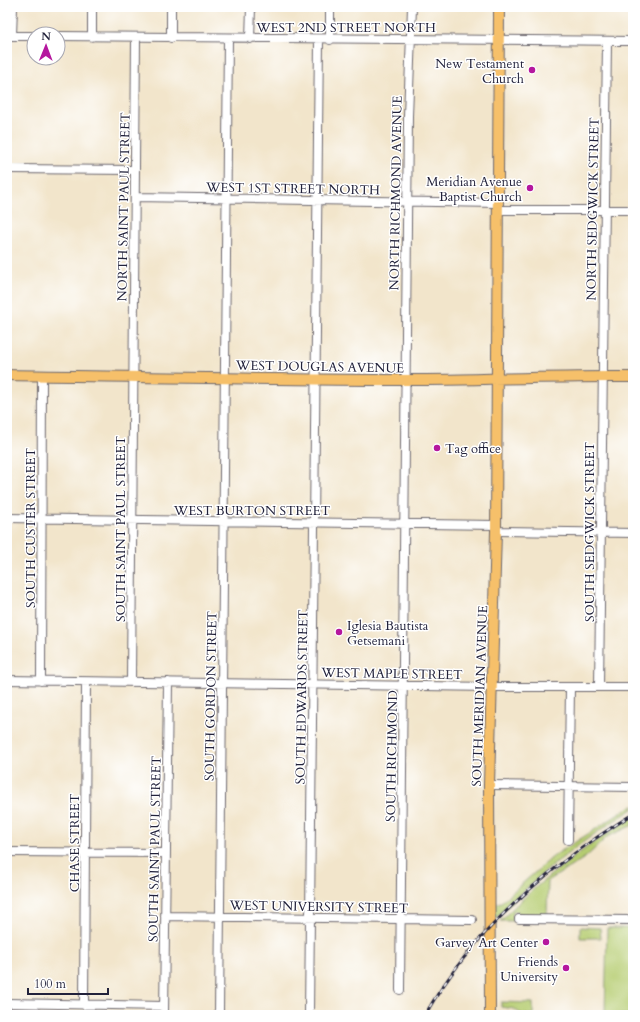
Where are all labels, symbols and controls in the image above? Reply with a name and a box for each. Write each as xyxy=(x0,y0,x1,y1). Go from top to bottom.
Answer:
street label: WEST 2ND STREET NORTH xyxy=(255,19,436,37)
north arrow xyxy=(26,26,66,66)
text: N xyxy=(41,29,52,44)
place label: New Testament Church xyxy=(435,55,524,88)
marker: New Testament Church xyxy=(527,65,537,75)
street label: NORTH RICHMOND AVENUE xyxy=(385,96,407,290)
street label: NORTH SAINT PAUL STREET xyxy=(113,112,135,302)
street label: NORTH SEDGWICK STREET xyxy=(582,117,604,301)
place label: Meridian Avenue Baptist Church xyxy=(426,173,522,206)
street label: WEST 1ST STREET NORTH xyxy=(205,178,380,200)
marker: Meridian Avenue Baptist Church xyxy=(525,183,535,193)
street label: WEST DOUGLAS AVENUE xyxy=(235,357,404,377)
street label: SOUTH SAINT PAUL STREET xyxy=(112,435,130,622)
place label: Tag office xyxy=(445,440,501,458)
street label: SOUTH SEDGWICK STREET xyxy=(581,441,599,622)
marker: Tag office xyxy=(432,443,442,453)
street label: SOUTH CUSTER STREET xyxy=(22,448,40,608)
street label: WEST BURTON STREET xyxy=(173,502,331,520)
street label: SOUTH MERIDIAN AVENUE xyxy=(468,605,492,787)
street label: SOUTH EDWARDS STREET xyxy=(291,609,313,784)
street label: SOUTH GORDON STREET xyxy=(201,611,221,781)
place label: Iglesia Bautista Getsemani xyxy=(347,617,429,650)
marker: Iglesia Bautista Getsemani xyxy=(334,627,344,637)
street label: WEST MAPLE STREET xyxy=(320,664,463,684)
street label: SOUTH RICHMOND xyxy=(382,690,402,822)
street label: SOUTH SAINT PAUL STREET xyxy=(144,755,166,942)
street label: CHASE STREET xyxy=(66,793,84,892)
street label: WEST UNIVERSITY STREET xyxy=(228,896,409,918)
place label: Garvey Art Center xyxy=(435,934,538,952)
marker: Garvey Art Center xyxy=(541,937,551,947)
place label: Friends University xyxy=(500,953,558,986)
marker: Friends University xyxy=(561,963,571,973)
scale bar xyxy=(28,970,108,996)
text: 100 m xyxy=(34,976,67,992)

